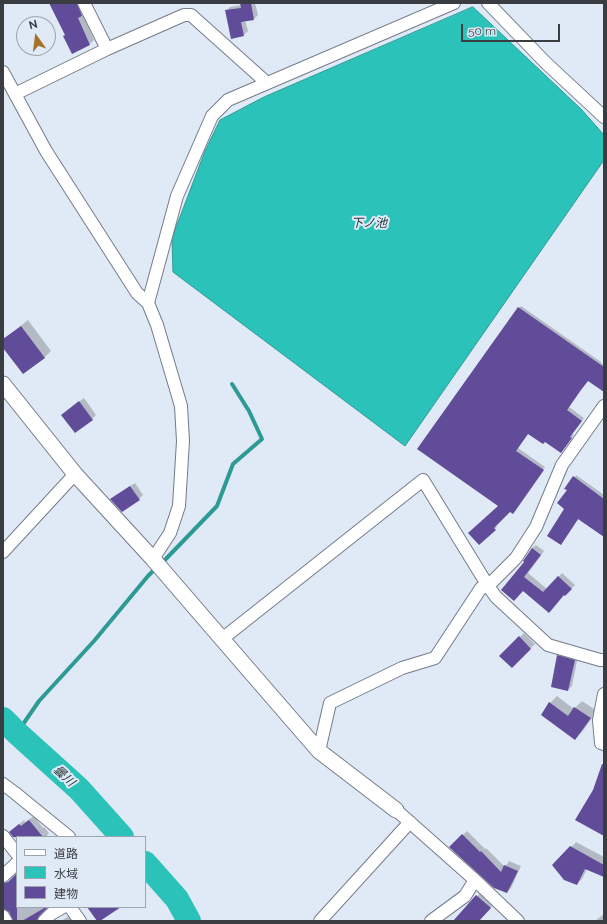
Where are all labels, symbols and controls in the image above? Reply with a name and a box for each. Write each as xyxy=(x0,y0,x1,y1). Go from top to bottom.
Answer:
north arrow xyxy=(16,16,56,56)
scale bar xyxy=(463,16,562,42)
text: N xyxy=(28,18,39,32)
text: 50 m xyxy=(468,24,496,38)
water label: 下ノ池 xyxy=(351,216,387,230)
water label: 曇川 xyxy=(50,763,78,789)
legend xyxy=(16,836,146,908)
text: 道路 xyxy=(54,847,78,861)
text: 水域 xyxy=(54,867,78,881)
text: 建物 xyxy=(54,887,78,901)

